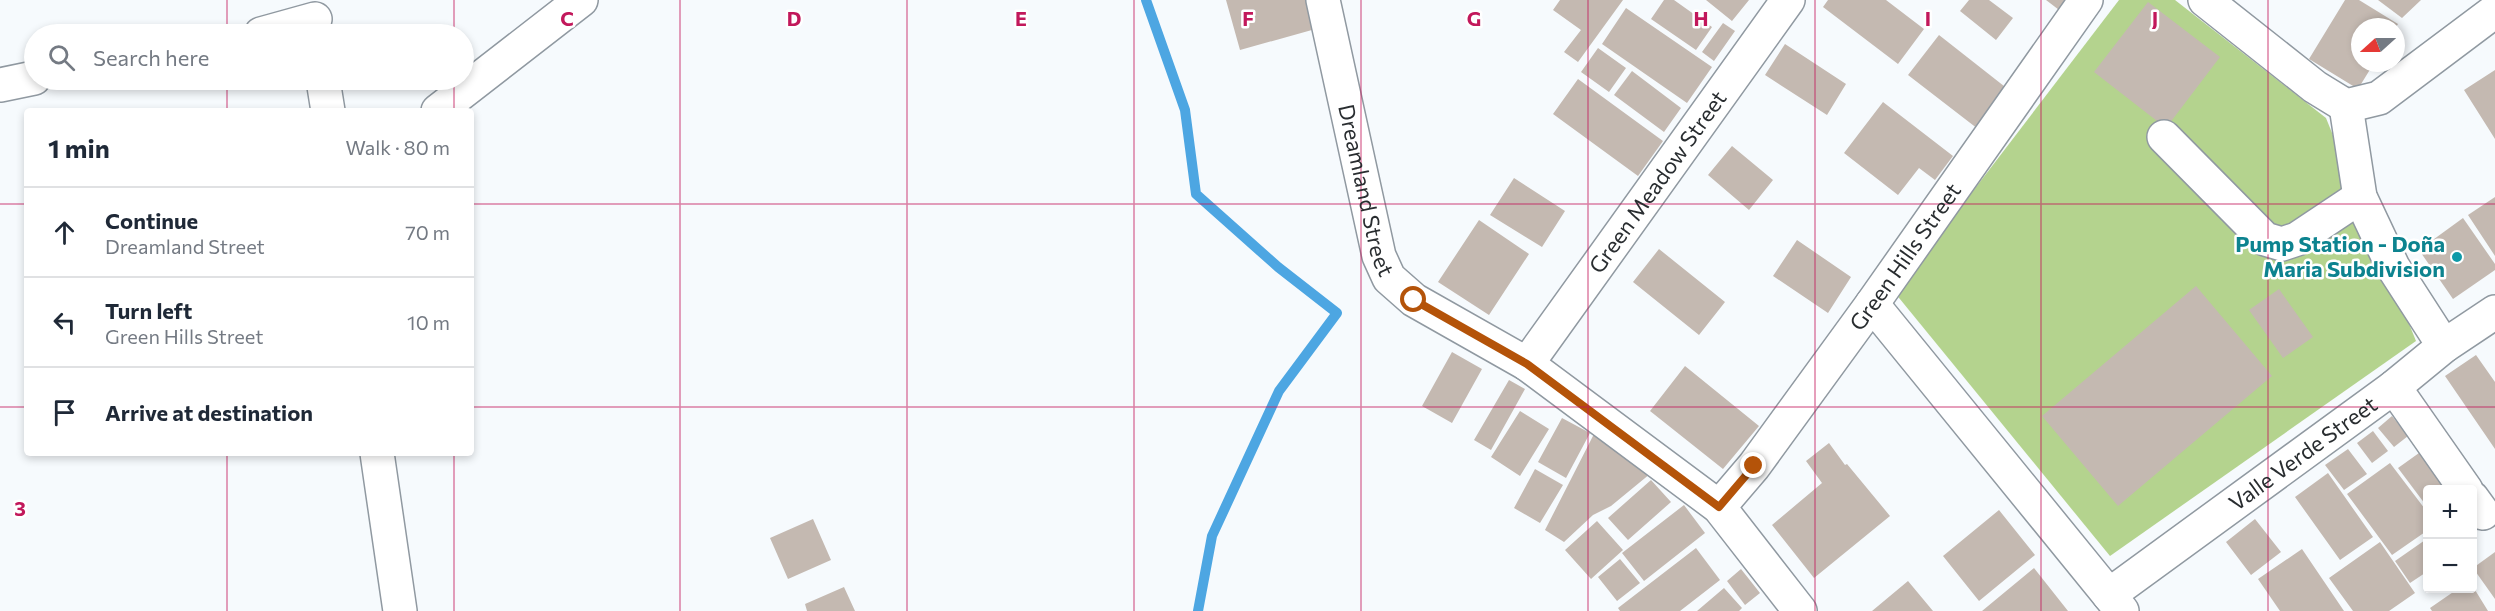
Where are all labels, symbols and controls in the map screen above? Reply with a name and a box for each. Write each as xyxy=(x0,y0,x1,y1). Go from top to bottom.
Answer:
text: C xyxy=(560,6,574,30)
text: D xyxy=(787,6,801,30)
text: E xyxy=(1015,6,1027,30)
text: F xyxy=(1242,6,1254,30)
text: G xyxy=(1467,6,1481,30)
text: H xyxy=(1694,6,1709,30)
text: I xyxy=(1925,6,1931,30)
text: J xyxy=(2152,6,2158,30)
north arrow xyxy=(2351,18,2405,72)
search box xyxy=(24,24,474,90)
icon: search xyxy=(45,41,78,74)
text: Search here xyxy=(93,44,209,71)
street label: Green Meadow Street xyxy=(1583,85,1732,278)
street label: Dreamland Street xyxy=(1333,102,1400,280)
text: 1 min xyxy=(48,132,110,163)
text: Walk · 80 m xyxy=(345,135,450,159)
street label: Green Hills Street xyxy=(1843,177,1966,336)
text: Continue xyxy=(105,207,198,234)
icon: ahead xyxy=(48,216,81,249)
text: 70 m xyxy=(405,220,450,244)
place label: Pump Station - Doña Maria Subdivision xyxy=(2235,230,2445,282)
text: Dreamland Street xyxy=(105,234,265,258)
marker: Pump Station - Doña Maria Subdivision xyxy=(2450,250,2464,264)
route start xyxy=(1400,286,1426,312)
text: Turn left xyxy=(105,297,192,324)
icon: left xyxy=(48,306,81,339)
text: 10 m xyxy=(407,310,450,334)
text: Green Hills Street xyxy=(105,324,263,348)
street label: Valle Verde Street xyxy=(2223,390,2382,516)
icon: arrive xyxy=(48,396,81,429)
text: Arrive at destination xyxy=(105,399,313,426)
route end xyxy=(1740,452,1766,478)
map controls xyxy=(2423,485,2477,593)
button: + xyxy=(2423,485,2477,539)
text: 3 xyxy=(14,496,26,520)
button: − xyxy=(2423,539,2477,593)

